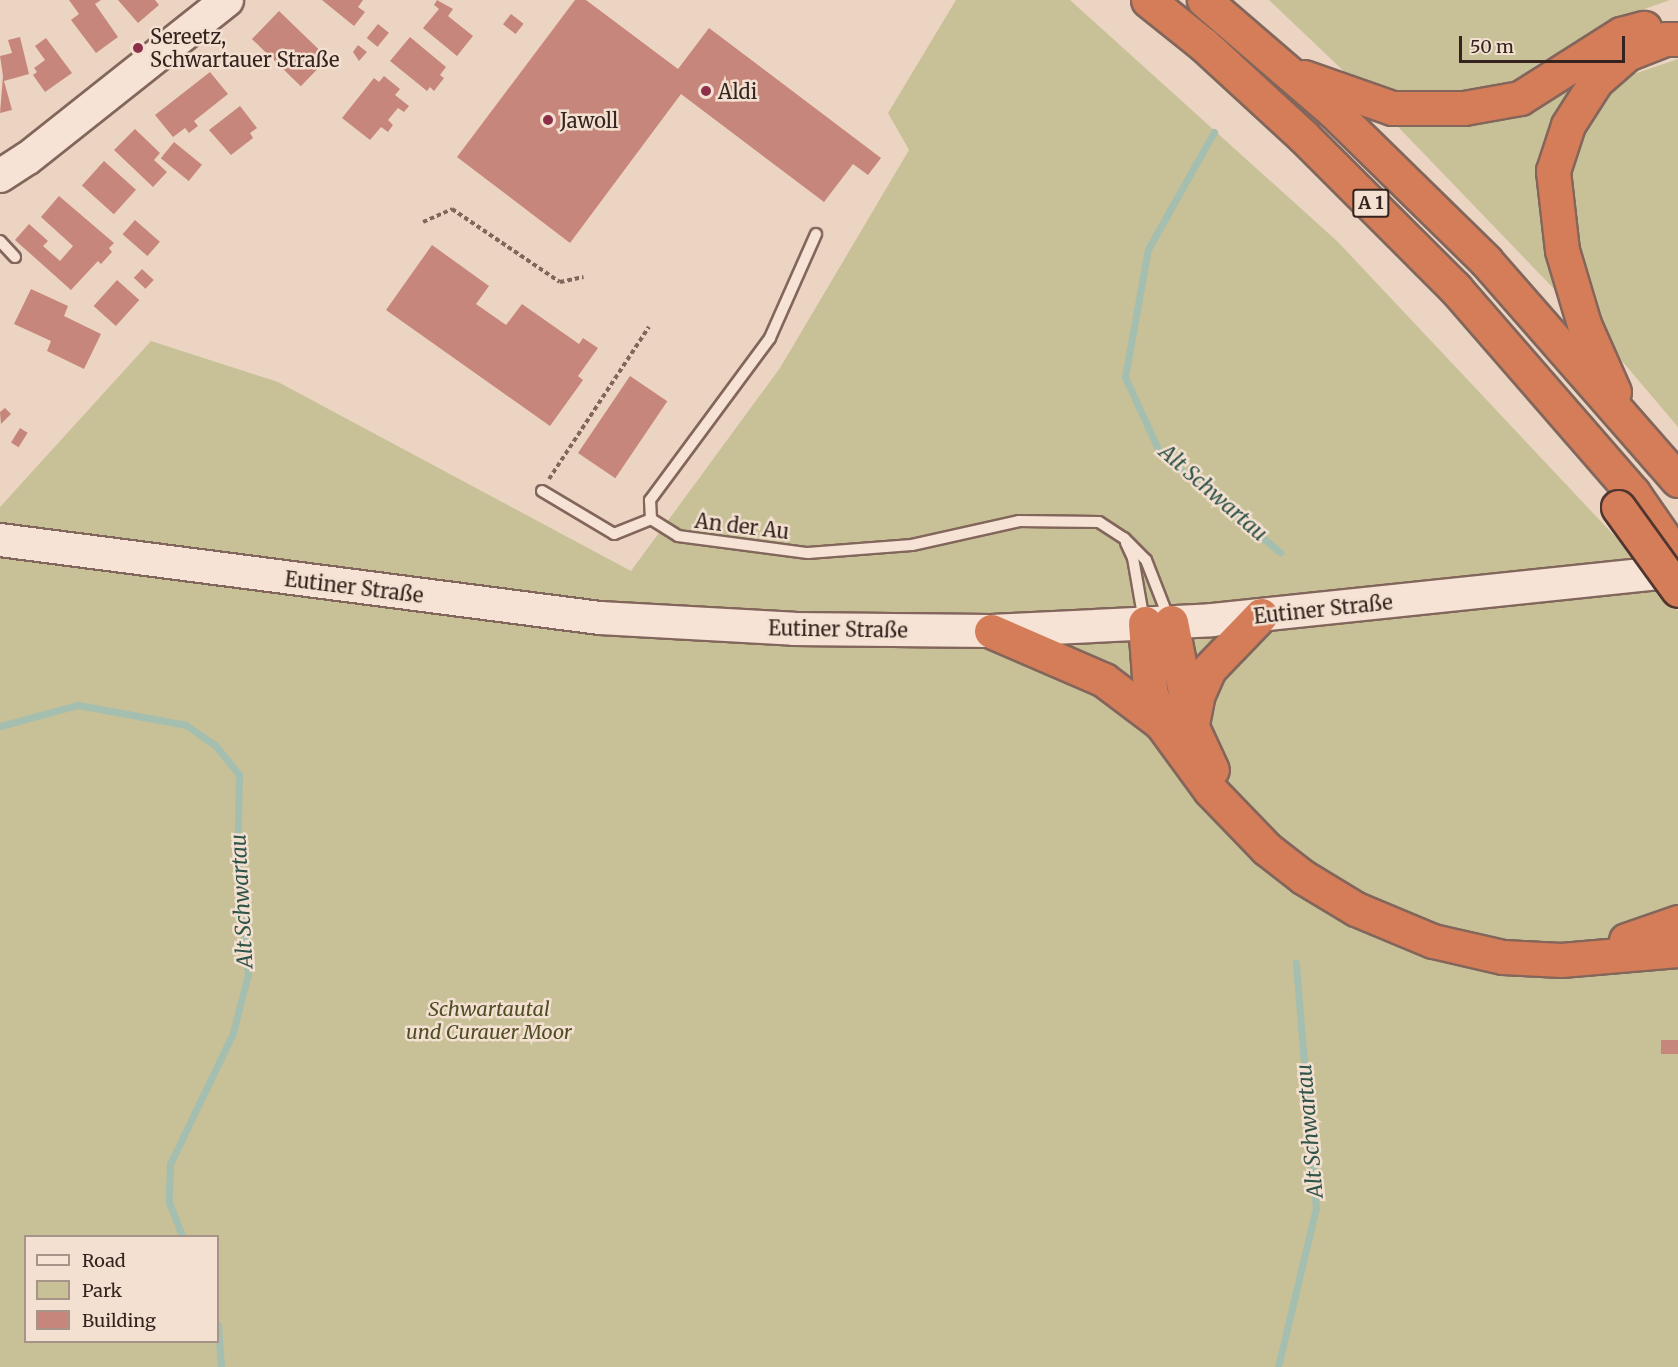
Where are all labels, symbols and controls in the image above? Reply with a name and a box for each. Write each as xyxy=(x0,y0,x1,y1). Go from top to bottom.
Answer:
place label: Sereetz, Schwartauer Straße xyxy=(150,24,339,71)
scale bar xyxy=(1462,24,1628,62)
text: 50 m xyxy=(1470,35,1514,58)
marker: Sereetz, Schwartauer Straße xyxy=(131,41,145,55)
place label: Aldi xyxy=(718,79,757,103)
marker: Aldi xyxy=(699,84,713,98)
place label: Jawoll xyxy=(560,108,618,132)
marker: Jawoll xyxy=(541,113,555,127)
road number: A 1 xyxy=(1352,188,1390,218)
water label: Alt Schwartau xyxy=(1154,439,1272,547)
street label: An der Au xyxy=(693,508,791,544)
street label: Eutiner Straße xyxy=(283,567,425,607)
street label: Eutiner Straße xyxy=(1252,590,1394,628)
street label: Eutiner Straße xyxy=(768,616,908,642)
water label: Alt Schwartau xyxy=(226,833,258,969)
park label: Schwartautal und Curauer Moor xyxy=(406,996,572,1043)
water label: Alt Schwartau xyxy=(1292,1063,1328,1199)
legend xyxy=(24,1235,219,1343)
text: Road xyxy=(82,1249,126,1272)
text: Park xyxy=(82,1279,122,1302)
text: Building xyxy=(82,1309,156,1332)

